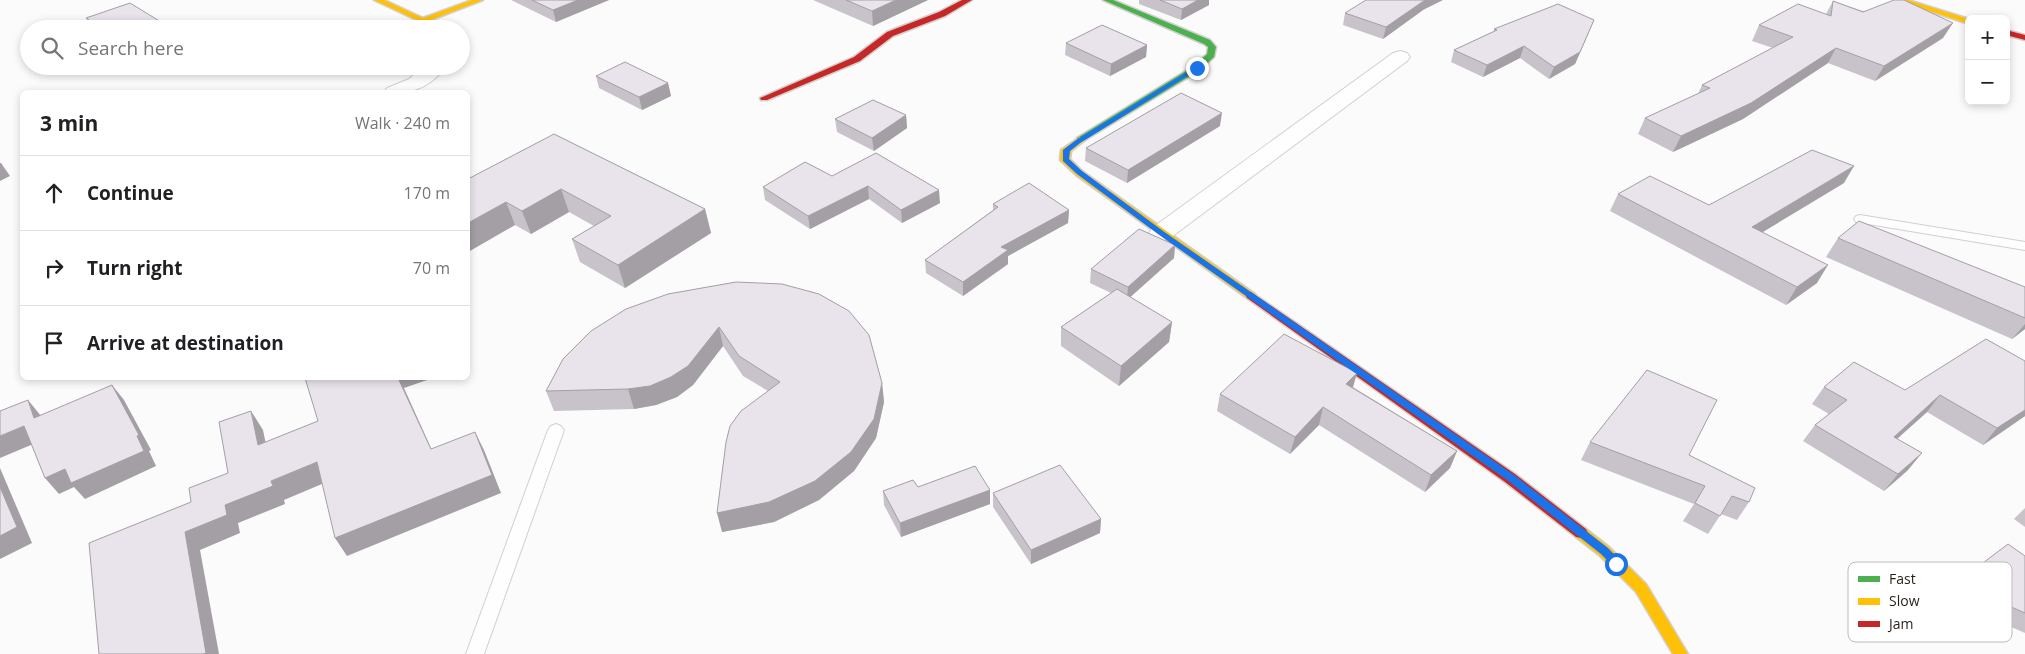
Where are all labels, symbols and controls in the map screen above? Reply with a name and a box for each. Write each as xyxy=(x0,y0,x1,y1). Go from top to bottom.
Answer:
map controls xyxy=(1965,15,2010,105)
button: + xyxy=(1965,15,2010,60)
search box xyxy=(20,20,470,75)
icon: search xyxy=(38,34,66,62)
text: Search here xyxy=(78,35,184,61)
route end xyxy=(1186,57,1209,80)
button: − xyxy=(1965,60,2010,105)
text: 3 min xyxy=(40,109,98,137)
text: Walk · 240 m xyxy=(355,112,450,134)
icon: ahead xyxy=(40,179,68,207)
text: Continue xyxy=(87,180,174,206)
text: 170 m xyxy=(404,182,450,204)
icon: right xyxy=(40,254,68,282)
text: Turn right xyxy=(87,255,182,281)
text: 70 m xyxy=(413,257,450,279)
icon: arrive xyxy=(40,329,68,357)
text: Arrive at destination xyxy=(87,330,284,356)
route start xyxy=(1605,553,1628,576)
legend xyxy=(1848,562,2012,642)
text: Fast xyxy=(1889,569,1916,588)
text: Slow xyxy=(1889,591,1920,610)
text: Jam xyxy=(1887,614,1914,633)

